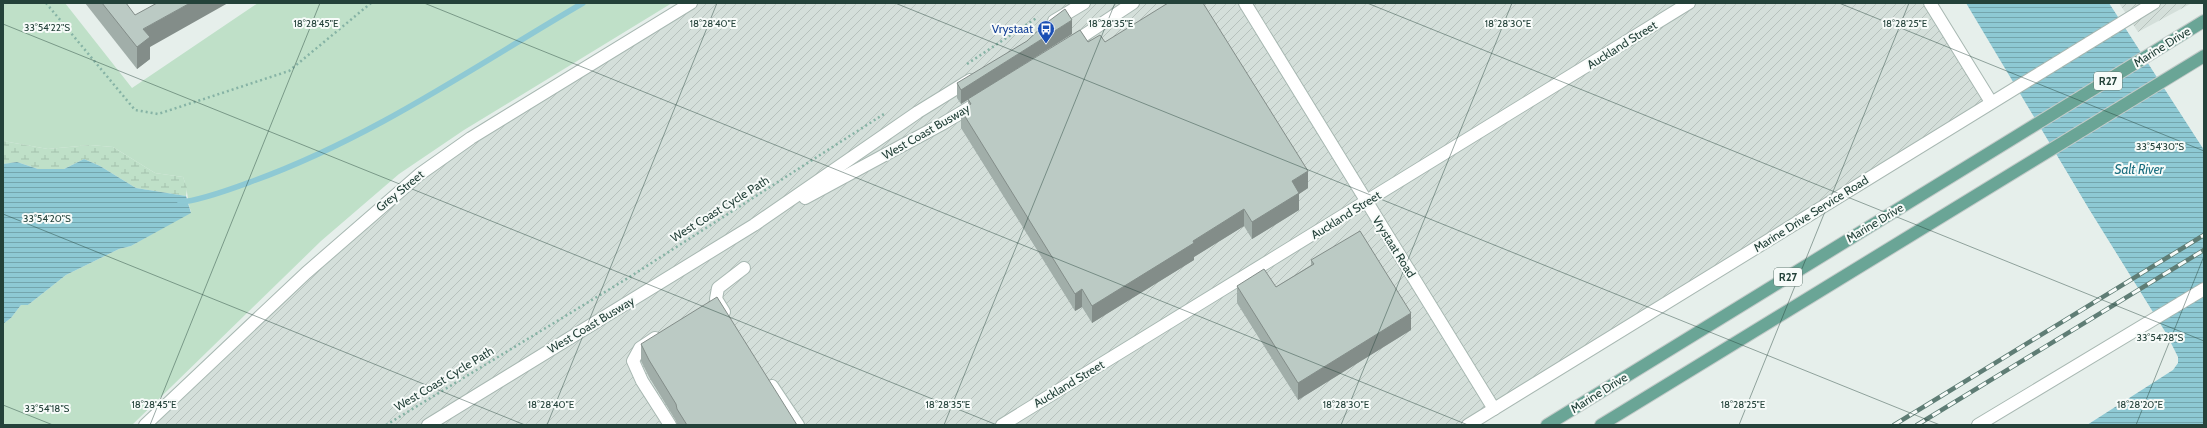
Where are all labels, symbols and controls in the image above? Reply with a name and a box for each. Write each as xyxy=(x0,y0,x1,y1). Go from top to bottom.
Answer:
text: 18°28'45"E xyxy=(293,17,339,30)
text: 18°28'40"E xyxy=(690,17,737,30)
text: 18°28'35"E xyxy=(1089,17,1134,30)
text: 18°28'30"E xyxy=(1485,17,1532,30)
street label: Auckland Street xyxy=(1584,17,1660,72)
text: 18°28'25"E xyxy=(1883,17,1928,30)
bus stop icon: Vrystaat xyxy=(1036,19,1056,44)
text: 33°54'22"S xyxy=(24,21,70,34)
place label: Vrystaat xyxy=(992,21,1033,36)
street label: Marine Drive xyxy=(2131,23,2193,70)
road number: R27 xyxy=(2094,72,2122,90)
street label: West Coast Busway xyxy=(879,100,972,163)
text: 33°54'30"S xyxy=(2136,140,2184,153)
water label: Salt River xyxy=(2114,161,2165,177)
street label: Grey Street xyxy=(373,167,427,214)
street label: West Coast Cycle Path xyxy=(668,172,772,245)
street label: Marine Drive Service Road xyxy=(1751,172,1871,255)
street label: Auckland Street xyxy=(1308,187,1384,242)
street label: Marine Drive xyxy=(1843,200,1906,246)
text: 33°54'20"S xyxy=(23,212,71,225)
street label: Vrystaat Road xyxy=(1370,213,1419,280)
road number: R27 xyxy=(1774,268,1802,286)
street label: West Coast Busway xyxy=(545,293,637,356)
text: 33°54'28"S xyxy=(2137,331,2184,344)
street label: West Coast Cycle Path xyxy=(391,343,496,414)
street label: Auckland Street xyxy=(1031,357,1107,411)
street label: Marine Drive xyxy=(1568,369,1630,416)
text: 18°28'45"E xyxy=(131,398,177,411)
text: 18°28'40"E xyxy=(528,398,575,411)
text: 18°28'35"E xyxy=(926,398,971,411)
text: 18°28'30"E xyxy=(1323,398,1370,411)
text: 18°28'25"E xyxy=(1721,398,1766,411)
text: 18°28'20"E xyxy=(2117,398,2164,411)
text: 33°54'18"S xyxy=(25,402,70,415)

